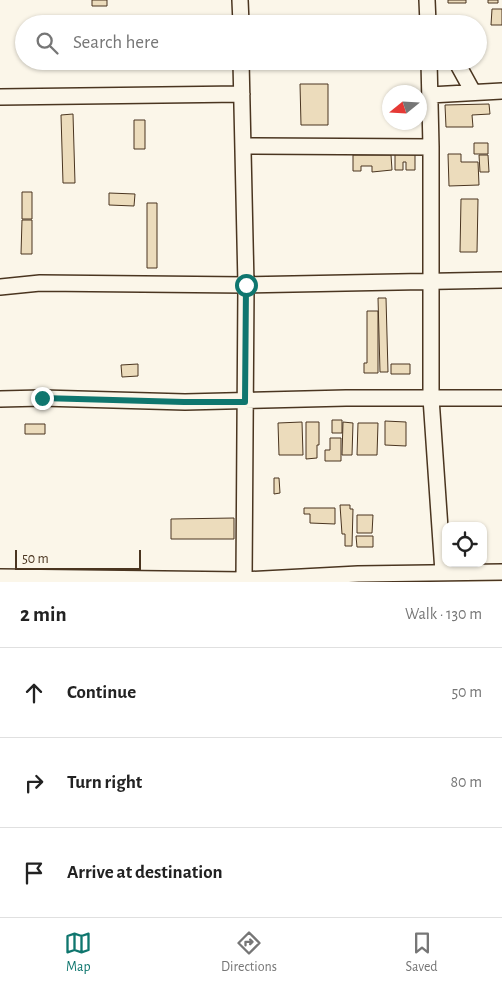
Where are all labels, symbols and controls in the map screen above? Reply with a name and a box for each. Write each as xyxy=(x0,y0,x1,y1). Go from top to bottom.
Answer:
search box xyxy=(15,15,487,70)
icon: search xyxy=(33,29,61,57)
text: Search here xyxy=(73,33,159,52)
north arrow xyxy=(382,85,427,130)
route start xyxy=(235,274,258,297)
route end xyxy=(31,387,54,410)
map controls xyxy=(442,522,487,567)
button: locate xyxy=(442,522,487,567)
scale bar xyxy=(15,547,141,570)
text: 50 m xyxy=(22,552,49,566)
text: 2 min xyxy=(20,604,67,625)
text: Walk · 130 m xyxy=(405,606,482,622)
icon: ahead xyxy=(20,679,48,707)
text: Continue xyxy=(67,683,136,702)
text: 50 m xyxy=(451,684,482,700)
icon: right xyxy=(20,769,48,797)
text: Turn right xyxy=(67,773,142,792)
text: 80 m xyxy=(451,774,482,790)
icon: arrive xyxy=(20,859,48,887)
text: Arrive at destination xyxy=(67,863,223,882)
tab: Map xyxy=(64,929,92,976)
tab: Directions xyxy=(221,929,277,976)
tab: Saved xyxy=(406,929,438,976)

